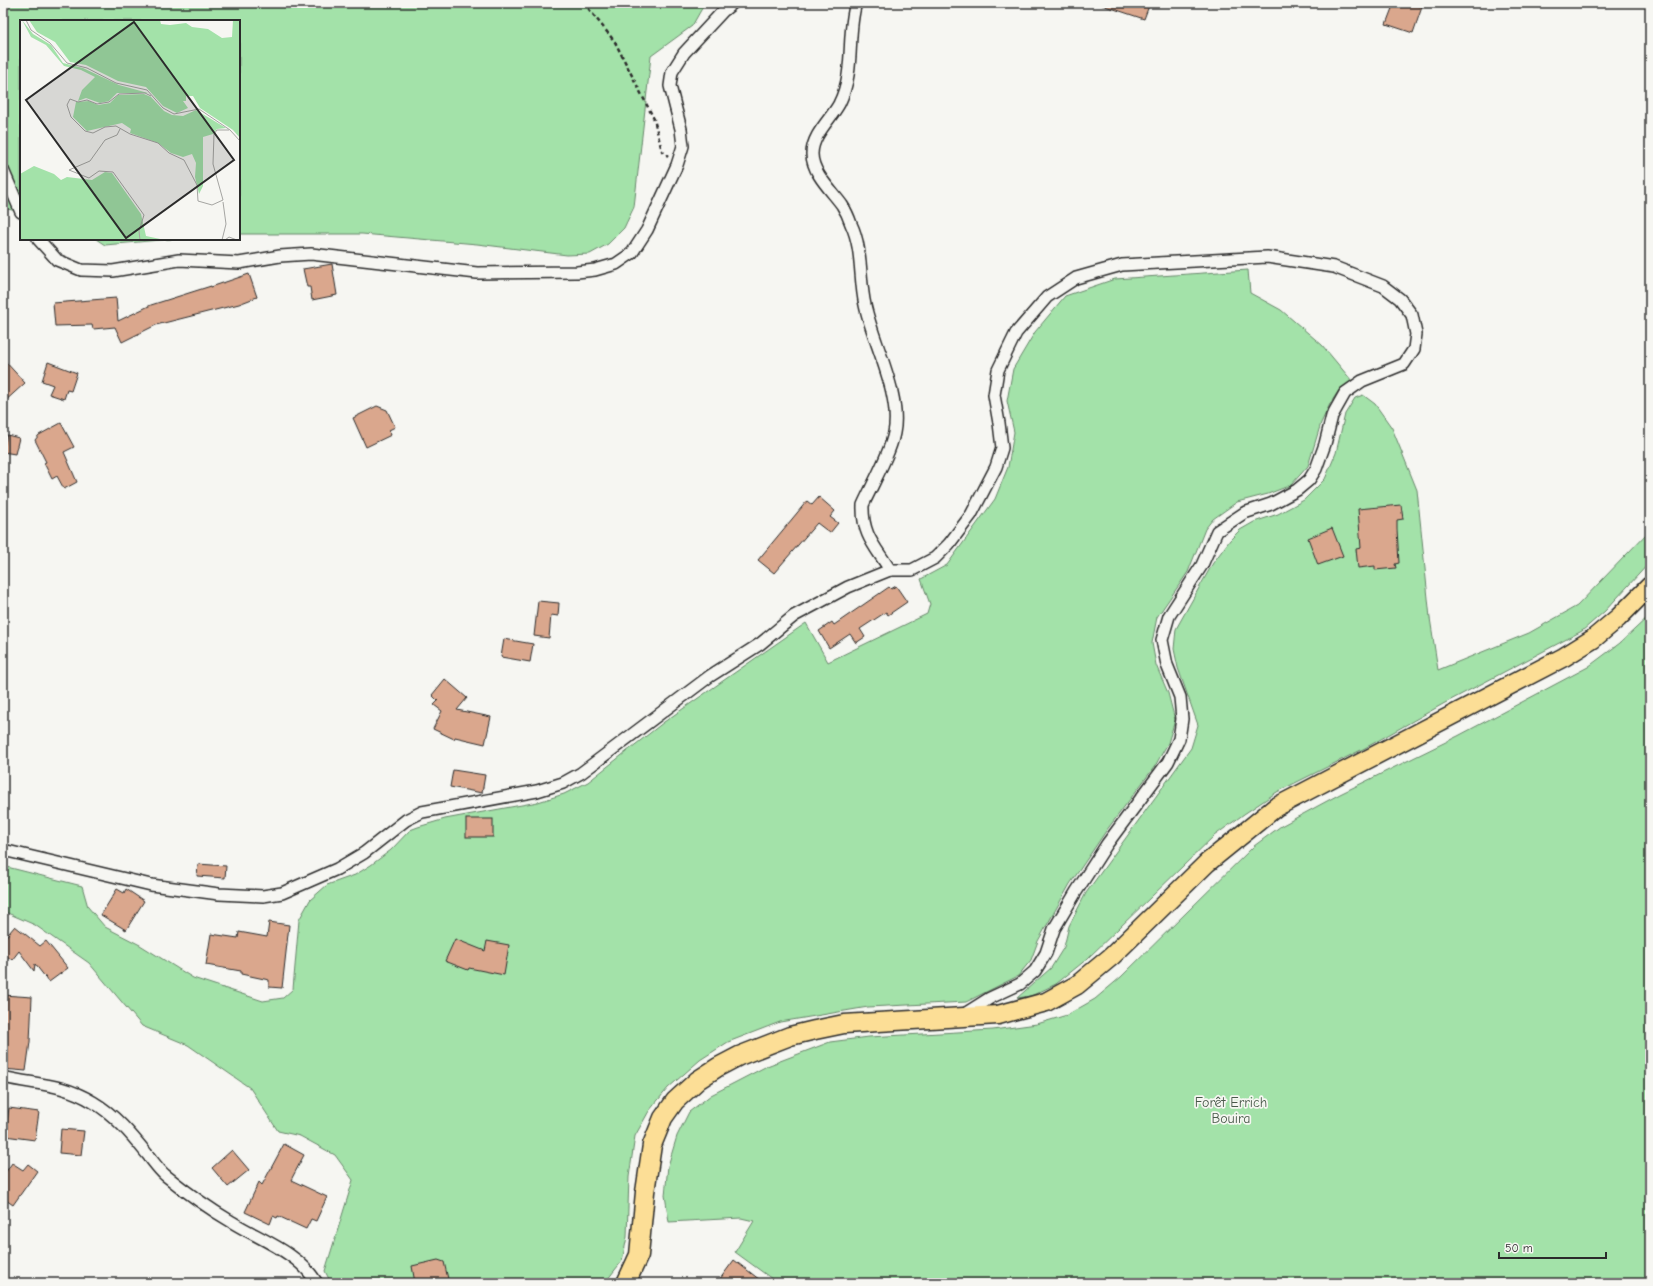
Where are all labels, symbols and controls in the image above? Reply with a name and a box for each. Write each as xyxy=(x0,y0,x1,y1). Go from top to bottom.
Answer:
inset map xyxy=(20,20,240,240)
park label: Forêt Errich Bouira xyxy=(1195,1094,1267,1127)
scale bar xyxy=(1499,1234,1606,1260)
text: 50 m xyxy=(1505,1241,1533,1255)

